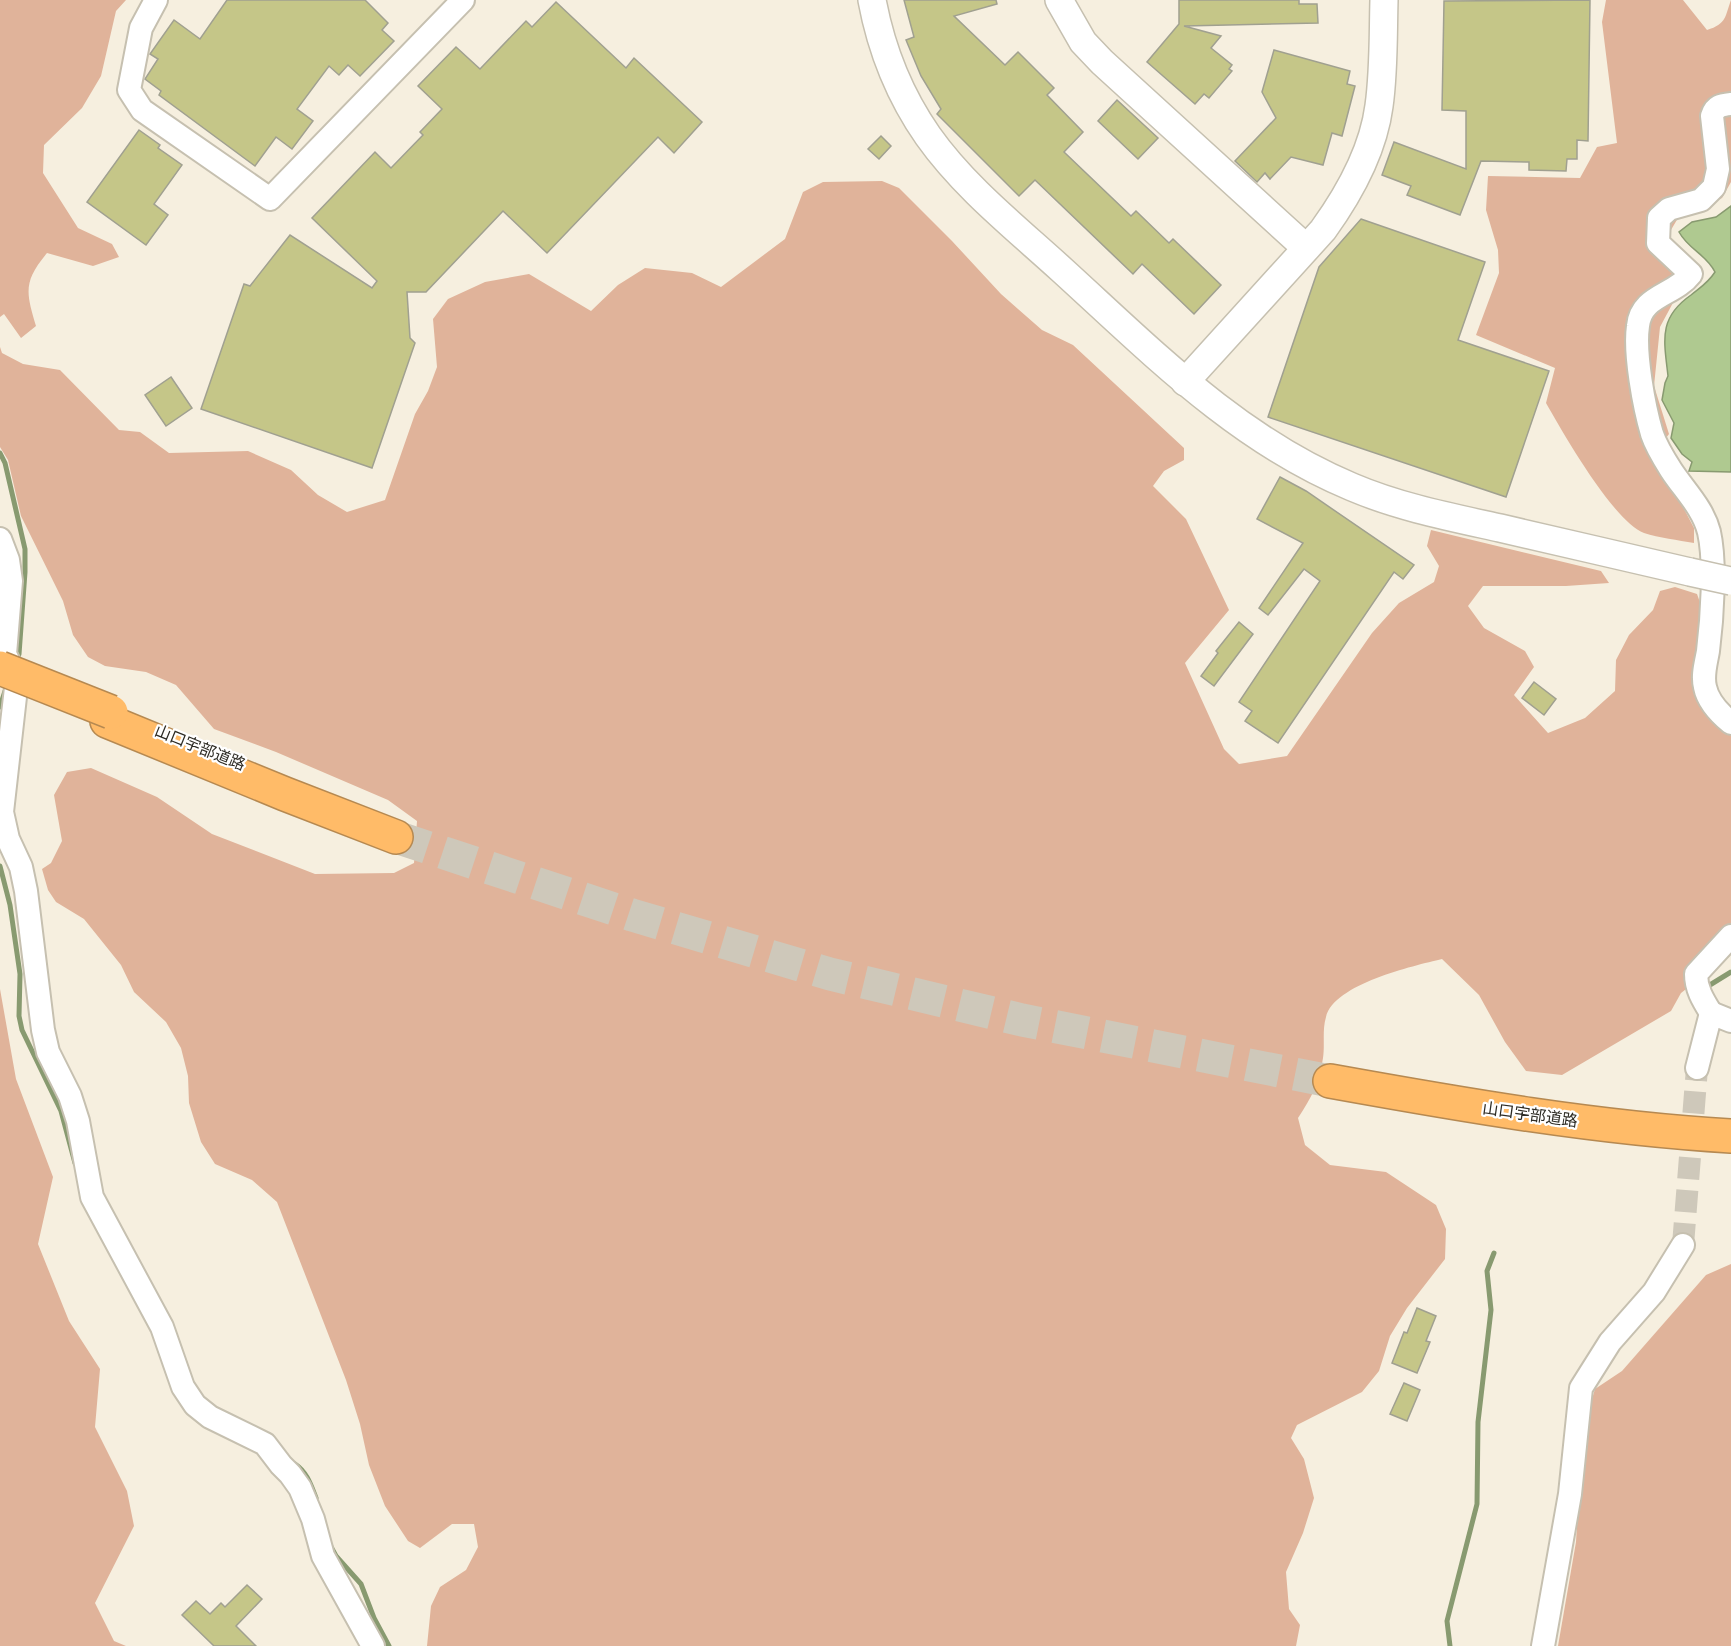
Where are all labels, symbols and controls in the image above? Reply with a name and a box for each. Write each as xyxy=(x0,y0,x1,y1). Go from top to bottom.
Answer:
street label: 山口宇部道路 xyxy=(152,721,248,775)
street label: 山口宇部道路 xyxy=(1481,1098,1579,1132)

